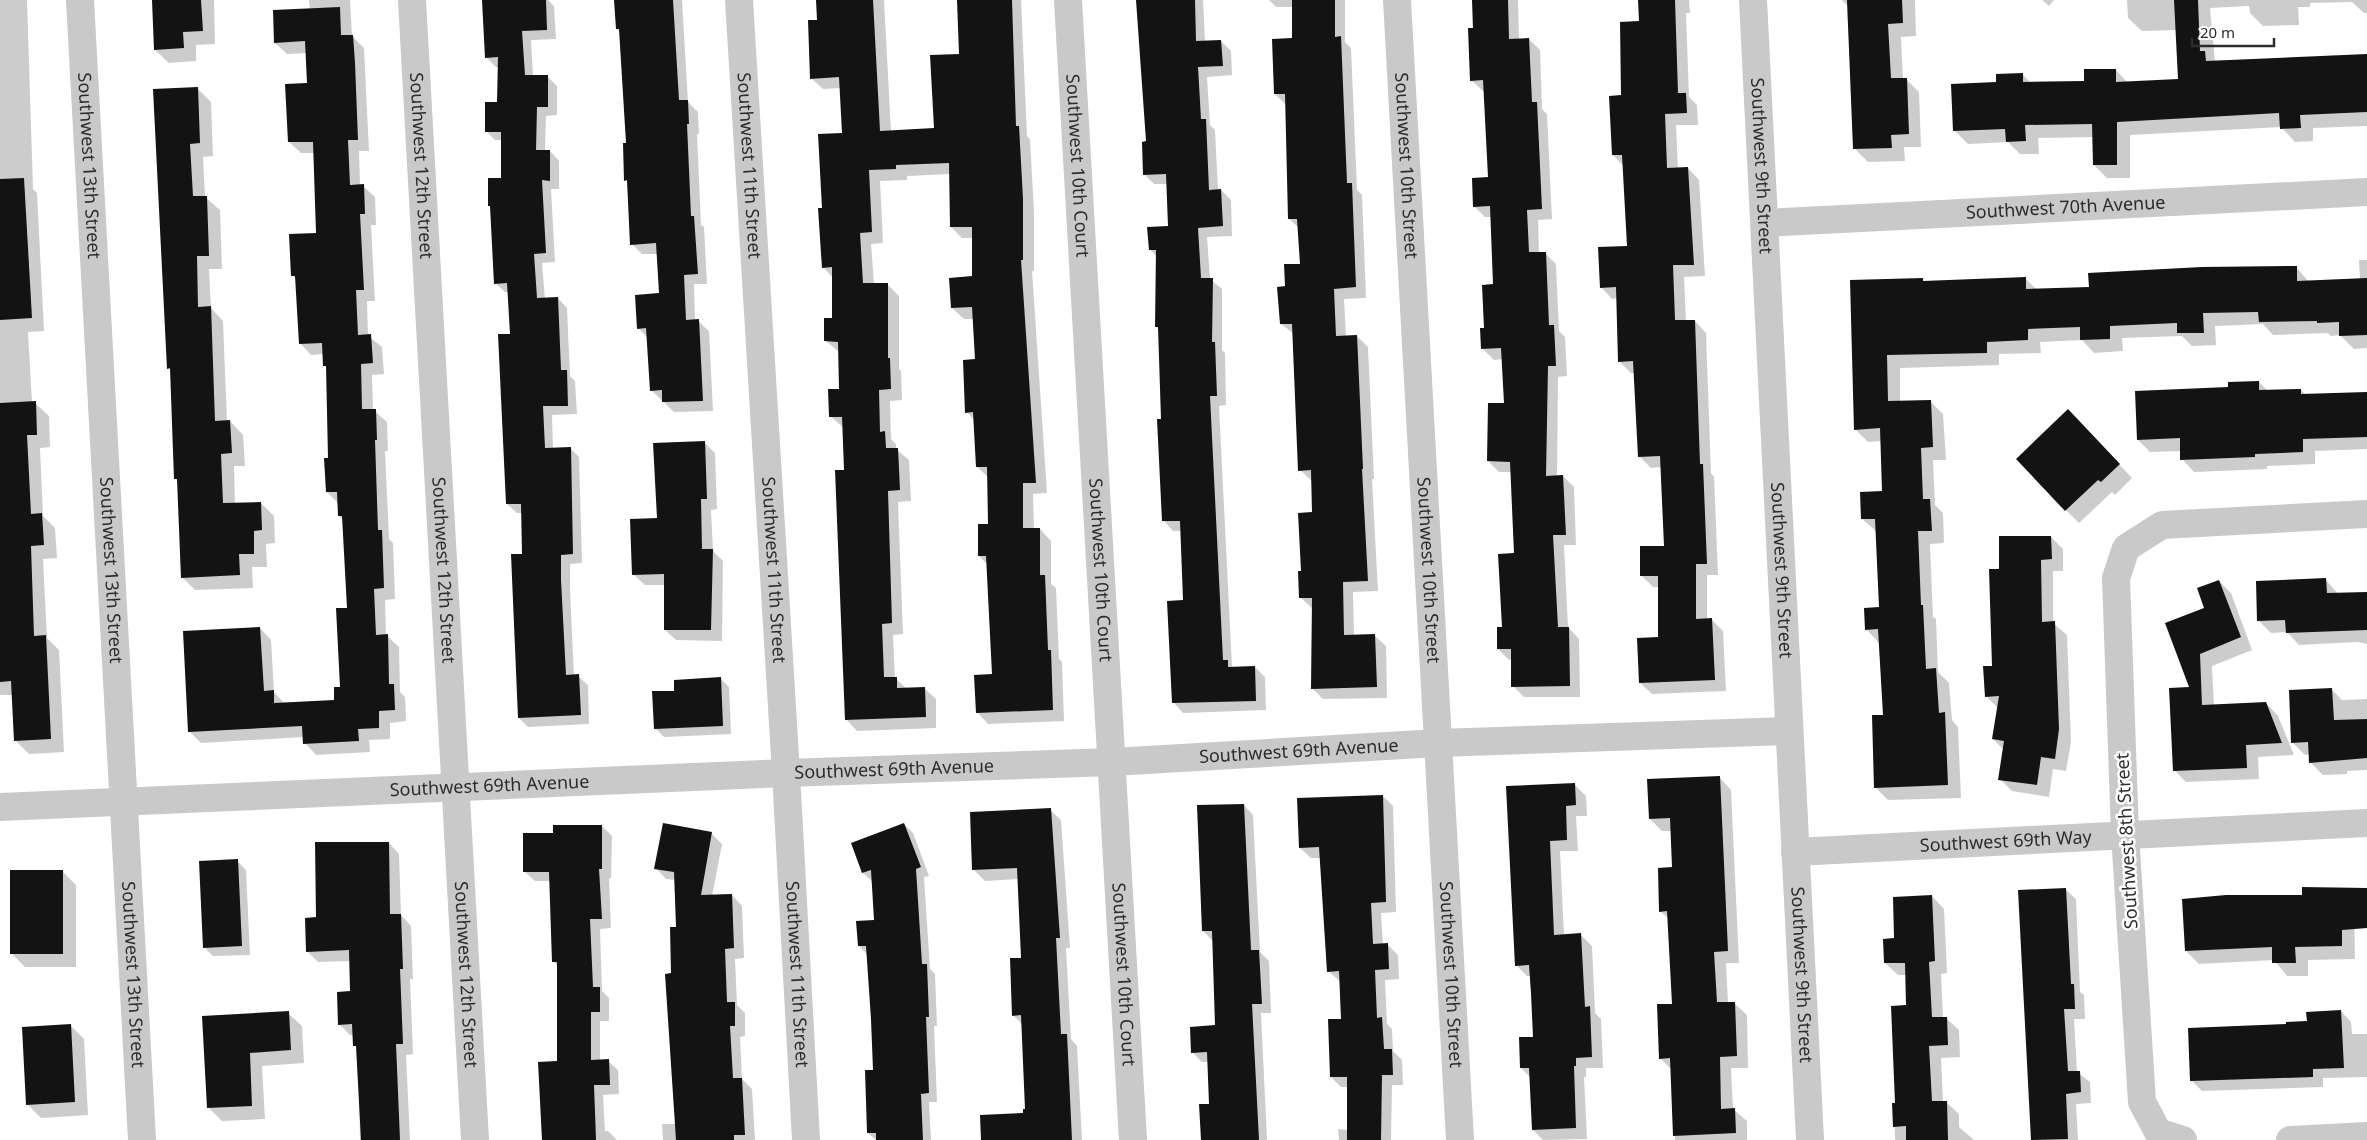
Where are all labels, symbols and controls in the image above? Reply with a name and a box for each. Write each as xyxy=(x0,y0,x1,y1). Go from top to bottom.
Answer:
scale bar xyxy=(2192,15,2274,47)
text: 20 m xyxy=(2200,22,2235,42)
street label: Southwest 13th Street xyxy=(73,72,107,260)
street label: Southwest 12th Street xyxy=(405,72,439,260)
street label: Southwest 11th Street xyxy=(732,72,768,260)
street label: Southwest 10th Street xyxy=(1390,72,1424,260)
street label: Southwest 10th Court xyxy=(1061,73,1096,259)
street label: Southwest 9th Street xyxy=(1746,77,1779,255)
street label: Southwest 70th Avenue xyxy=(1965,189,2166,224)
street label: Southwest 13th Street xyxy=(95,476,129,665)
street label: Southwest 12th Street xyxy=(427,476,462,665)
street label: Southwest 11th Street xyxy=(757,476,792,664)
street label: Southwest 10th Street xyxy=(1412,476,1447,665)
street label: Southwest 10th Court xyxy=(1084,478,1119,663)
street label: Southwest 9th Street xyxy=(1766,481,1799,659)
street label: Southwest 69th Avenue xyxy=(1198,732,1399,768)
street label: Southwest 8th Street xyxy=(2109,752,2143,930)
street label: Southwest 69th Avenue xyxy=(794,753,994,784)
street label: Southwest 69th Avenue xyxy=(389,769,590,801)
street label: Southwest 69th Way xyxy=(1919,824,2093,857)
street label: Southwest 11th Street xyxy=(781,880,815,1069)
street label: Southwest 13th Street xyxy=(117,881,151,1069)
street label: Southwest 12th Street xyxy=(450,881,484,1069)
street label: Southwest 10th Street xyxy=(1435,881,1469,1069)
street label: Southwest 10th Court xyxy=(1107,882,1142,1067)
street label: Southwest 9th Street xyxy=(1786,886,1819,1064)

